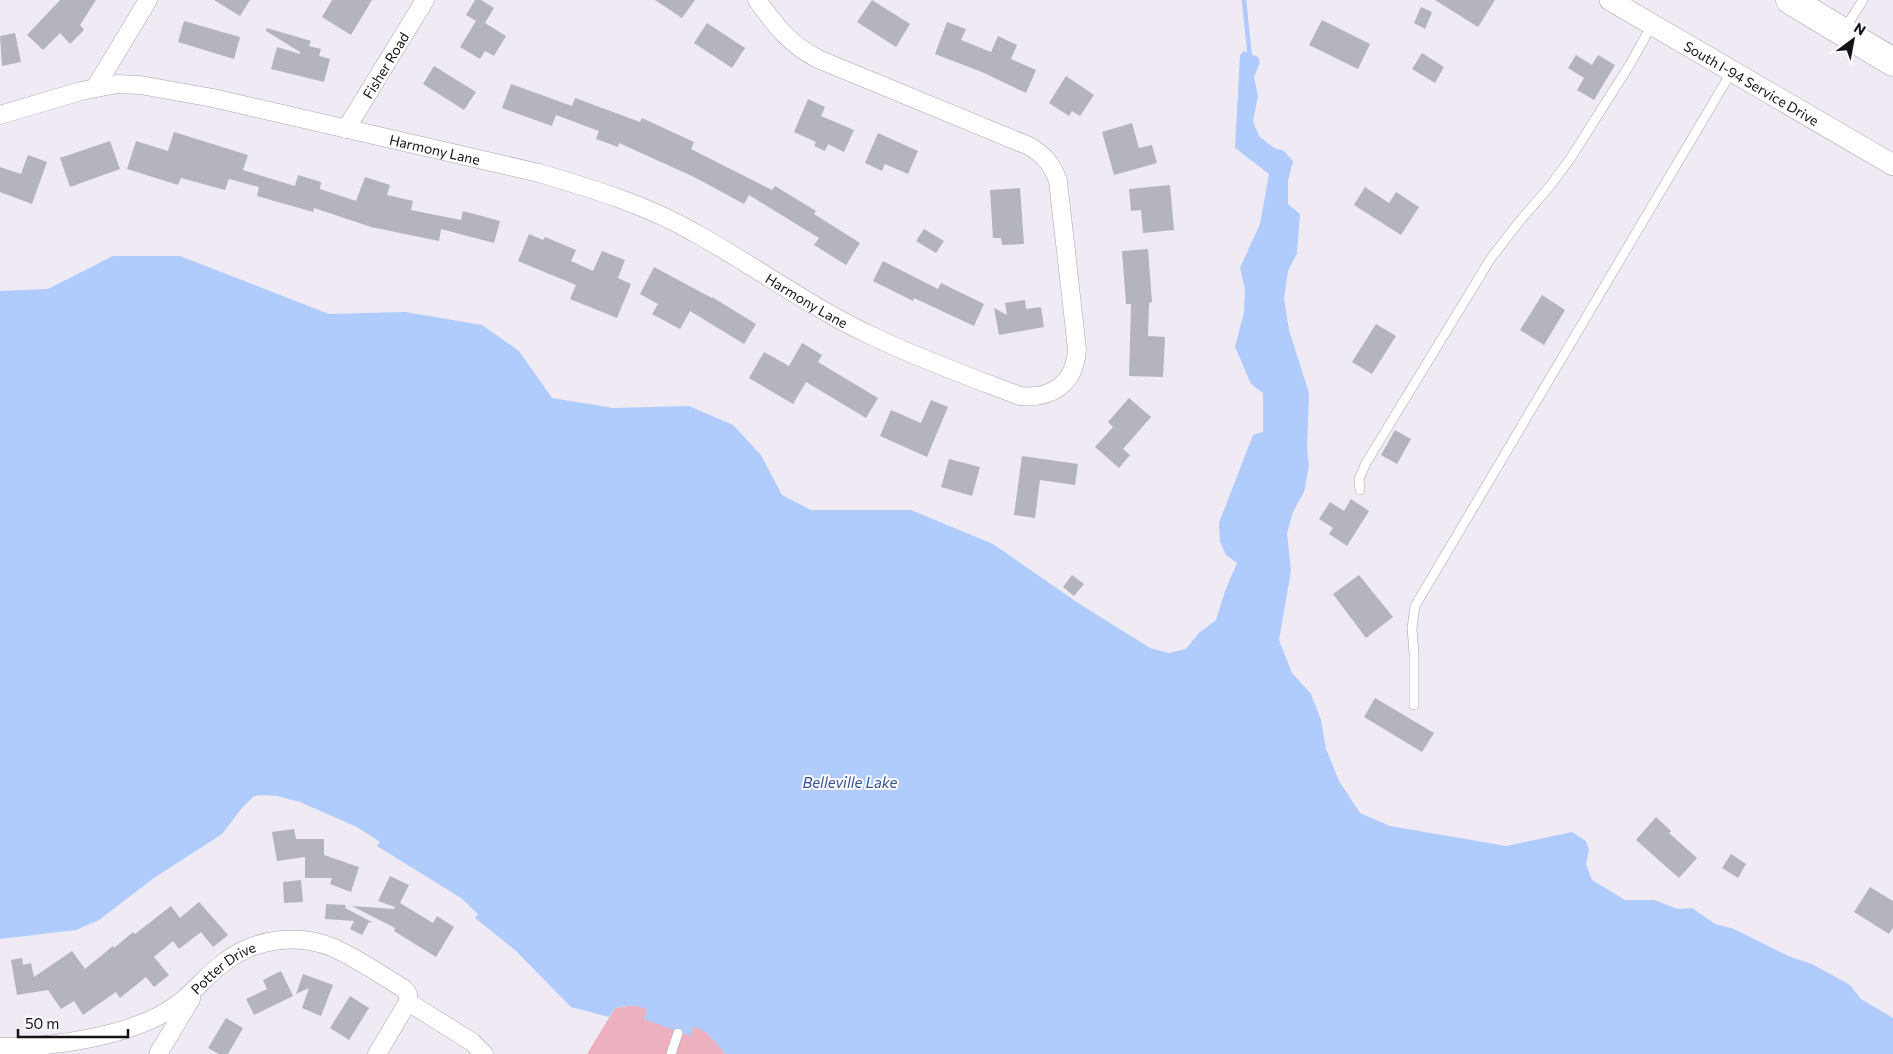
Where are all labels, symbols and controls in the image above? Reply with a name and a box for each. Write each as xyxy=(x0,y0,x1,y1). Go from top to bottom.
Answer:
north arrow xyxy=(1828,15,1878,65)
text: N xyxy=(1851,19,1869,39)
street label: Fisher Road xyxy=(358,29,412,101)
street label: South I-94 Service Drive xyxy=(1681,37,1822,129)
street label: Harmony Lane xyxy=(388,130,482,168)
street label: Harmony Lane xyxy=(763,269,851,331)
water label: Belleville Lake xyxy=(802,773,898,791)
street label: Potter Drive xyxy=(187,938,258,997)
scale bar xyxy=(18,1006,128,1038)
text: 50 m xyxy=(25,1014,59,1032)

